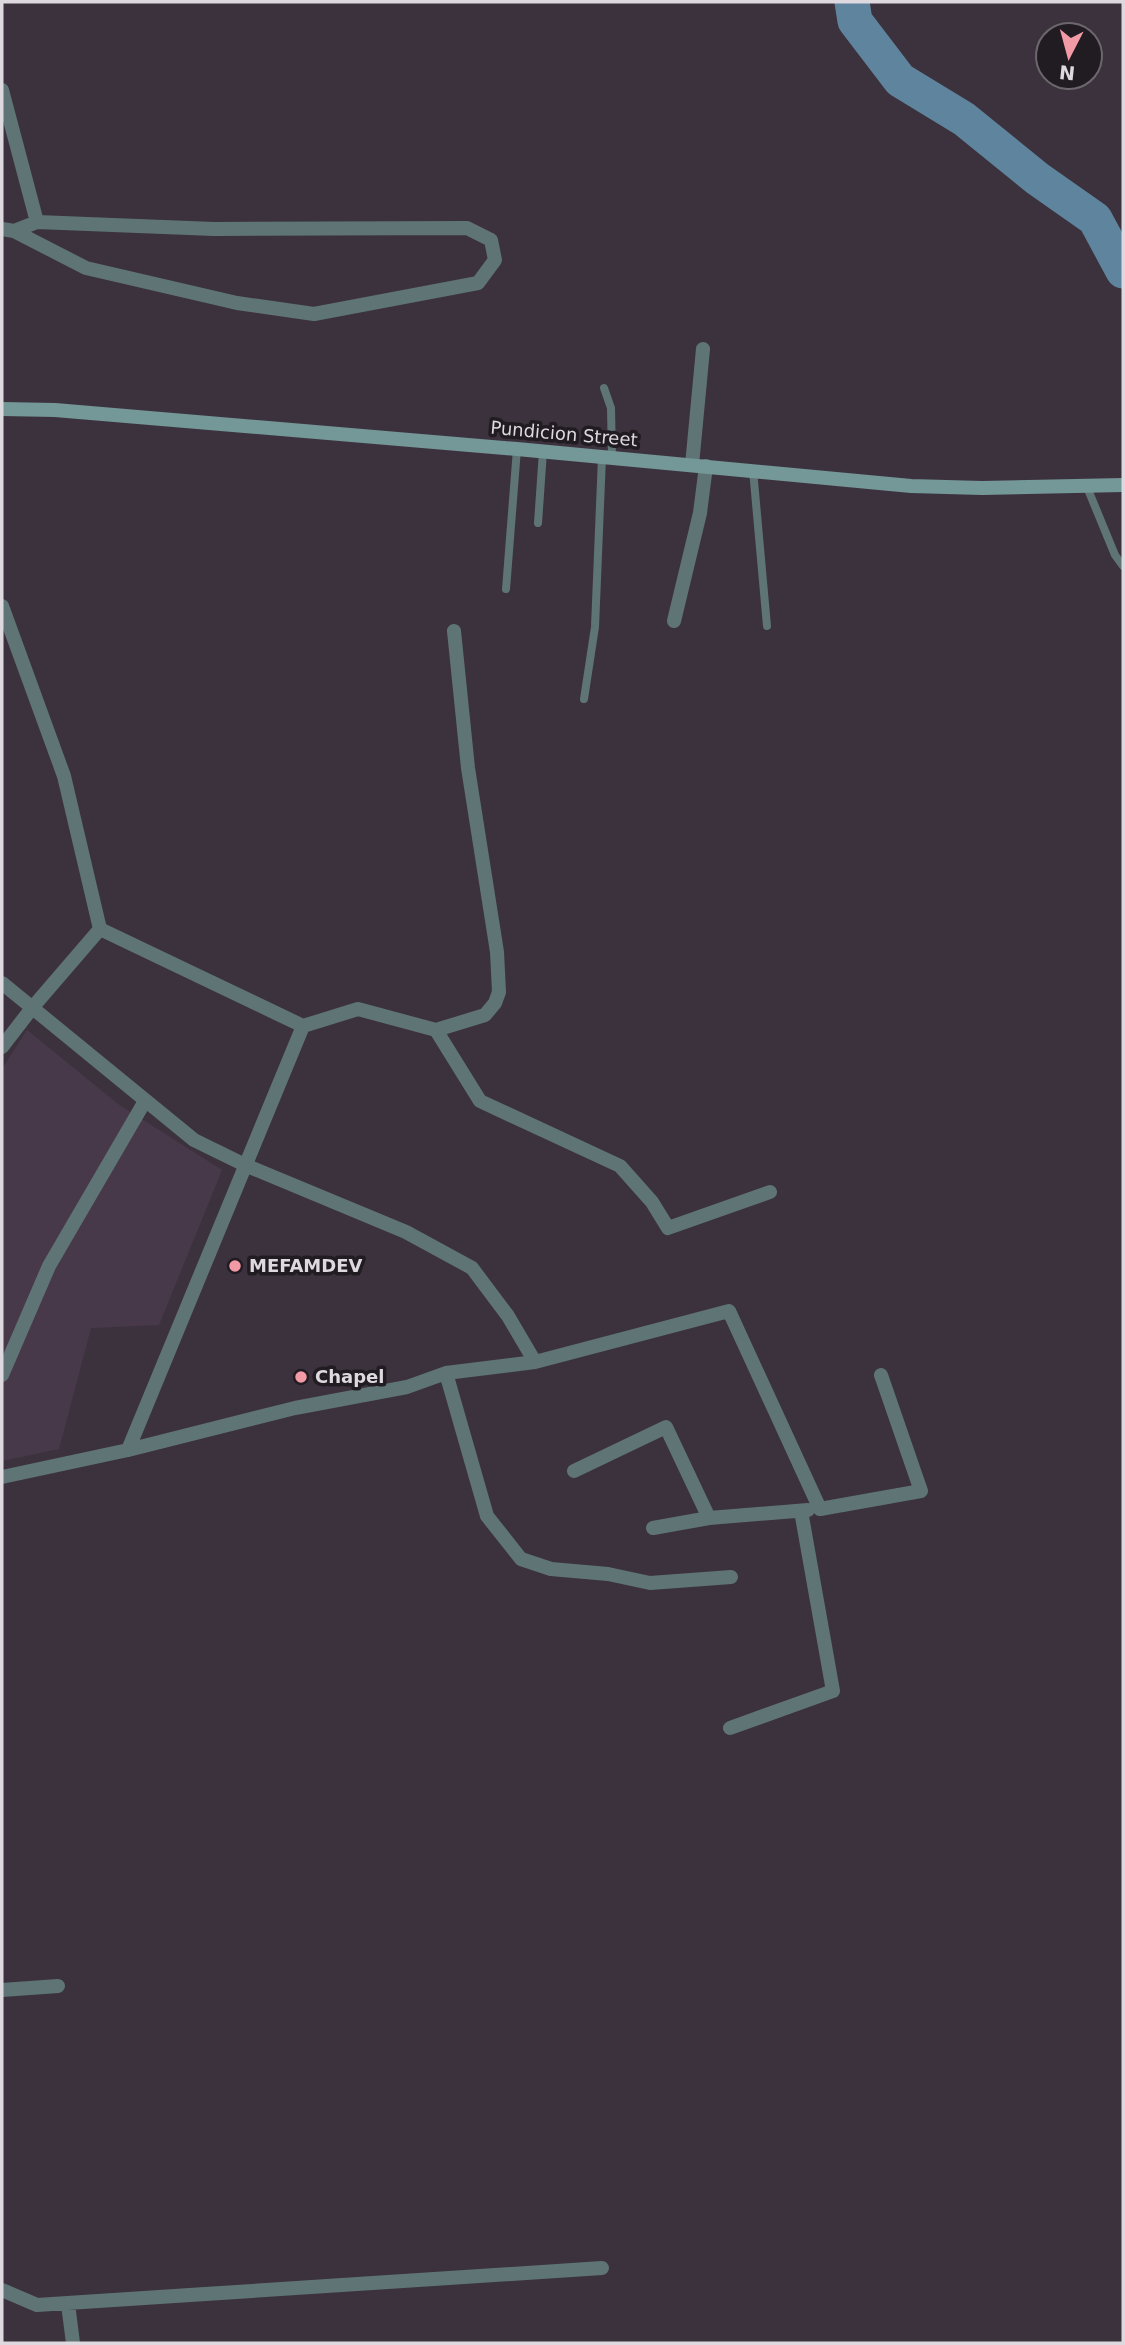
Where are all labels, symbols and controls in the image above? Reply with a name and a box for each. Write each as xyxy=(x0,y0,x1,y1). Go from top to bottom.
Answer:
north arrow xyxy=(1034,21,1104,91)
text: N xyxy=(1058,61,1076,85)
street label: Pundicion Street xyxy=(490,417,638,450)
place label: MEFAMDEV xyxy=(249,1255,363,1276)
marker: MEFAMDEV xyxy=(227,1258,243,1274)
place label: Chapel xyxy=(315,1366,384,1387)
marker: Chapel xyxy=(293,1369,309,1385)

